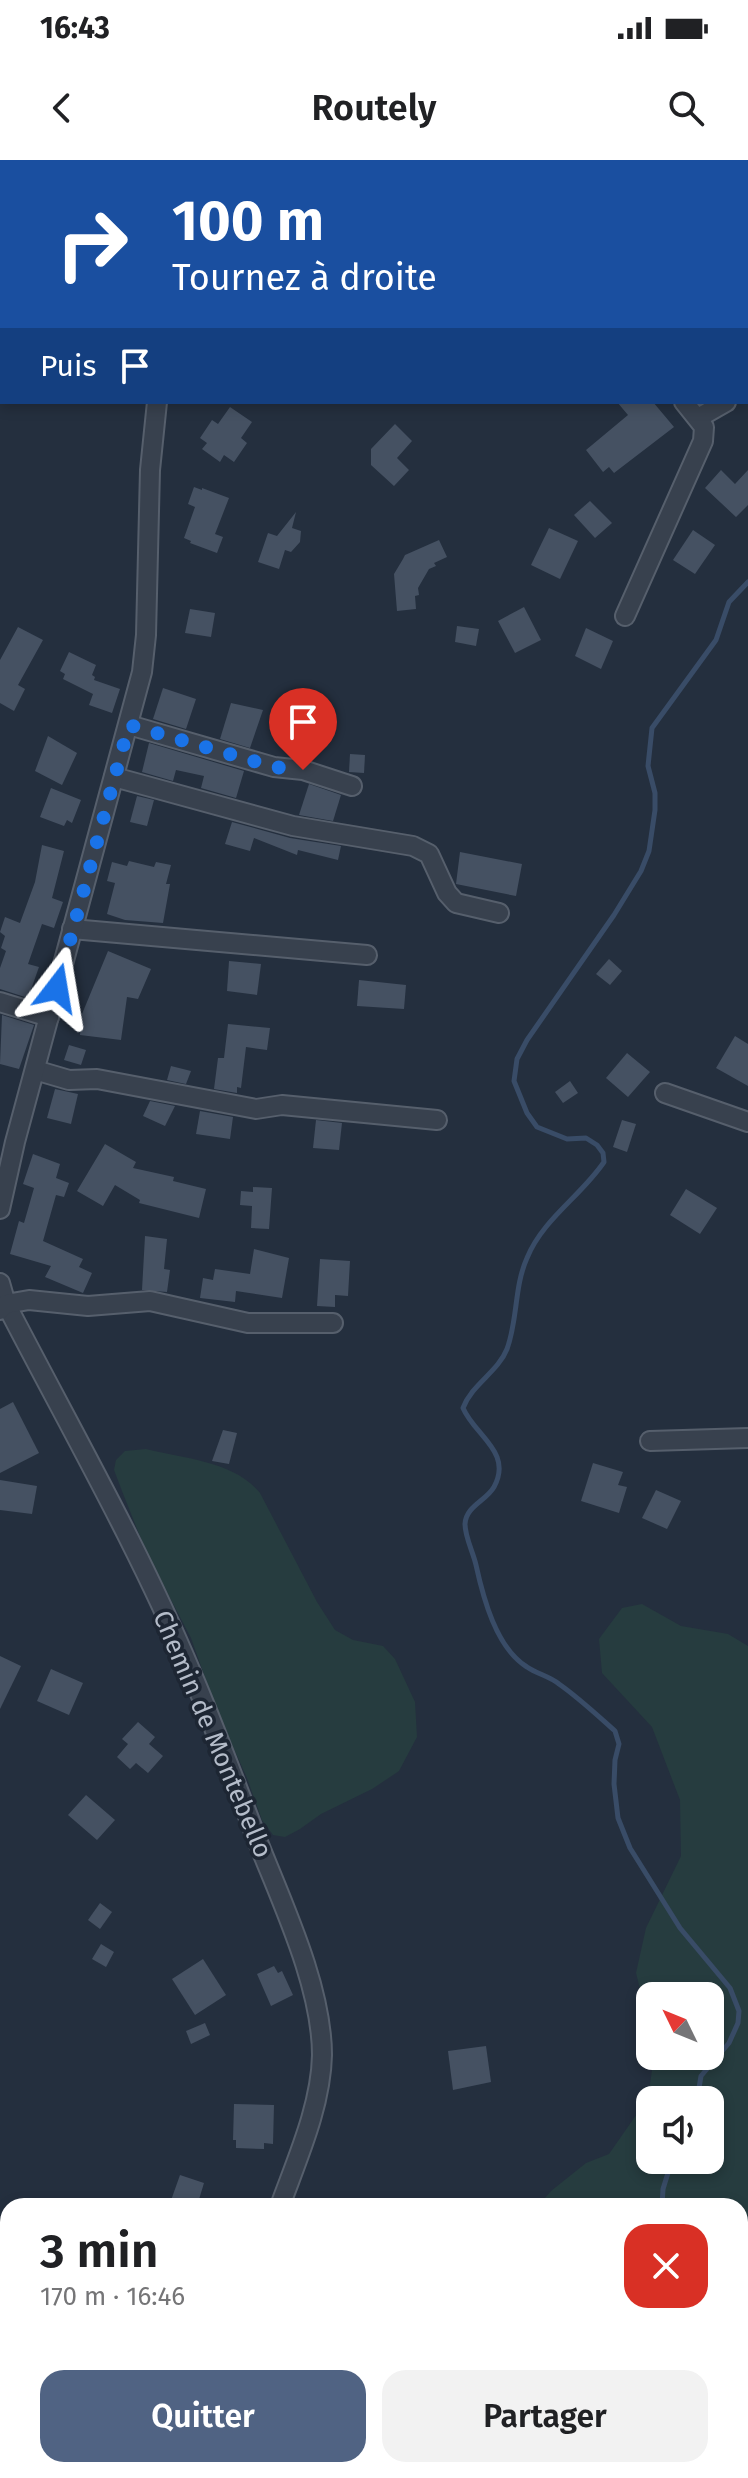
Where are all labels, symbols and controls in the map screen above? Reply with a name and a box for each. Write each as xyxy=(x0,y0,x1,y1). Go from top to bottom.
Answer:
text: 16:43 xyxy=(40,10,110,46)
icon: back xyxy=(40,86,84,130)
text: Routely xyxy=(312,86,436,130)
icon: search xyxy=(664,86,708,130)
text: 100 m xyxy=(172,188,324,255)
icon: right xyxy=(40,192,144,296)
text: Tournez à droite xyxy=(172,256,437,300)
icon: arrive xyxy=(113,344,157,388)
text: Puis xyxy=(40,348,97,384)
pin xyxy=(269,688,337,770)
icon: arrive xyxy=(281,700,325,744)
position arrow xyxy=(15,946,99,1030)
street label: Chemin de Montebello xyxy=(146,1606,279,1863)
north arrow xyxy=(636,1982,724,2070)
map controls xyxy=(636,1982,724,2174)
button: sound xyxy=(636,2086,724,2174)
text: 3 min xyxy=(40,2222,158,2280)
button: close xyxy=(624,2224,708,2308)
text: 170 m · 16:46 xyxy=(40,2281,185,2312)
button: Quitter xyxy=(40,2370,366,2462)
button: Partager xyxy=(382,2370,708,2462)

